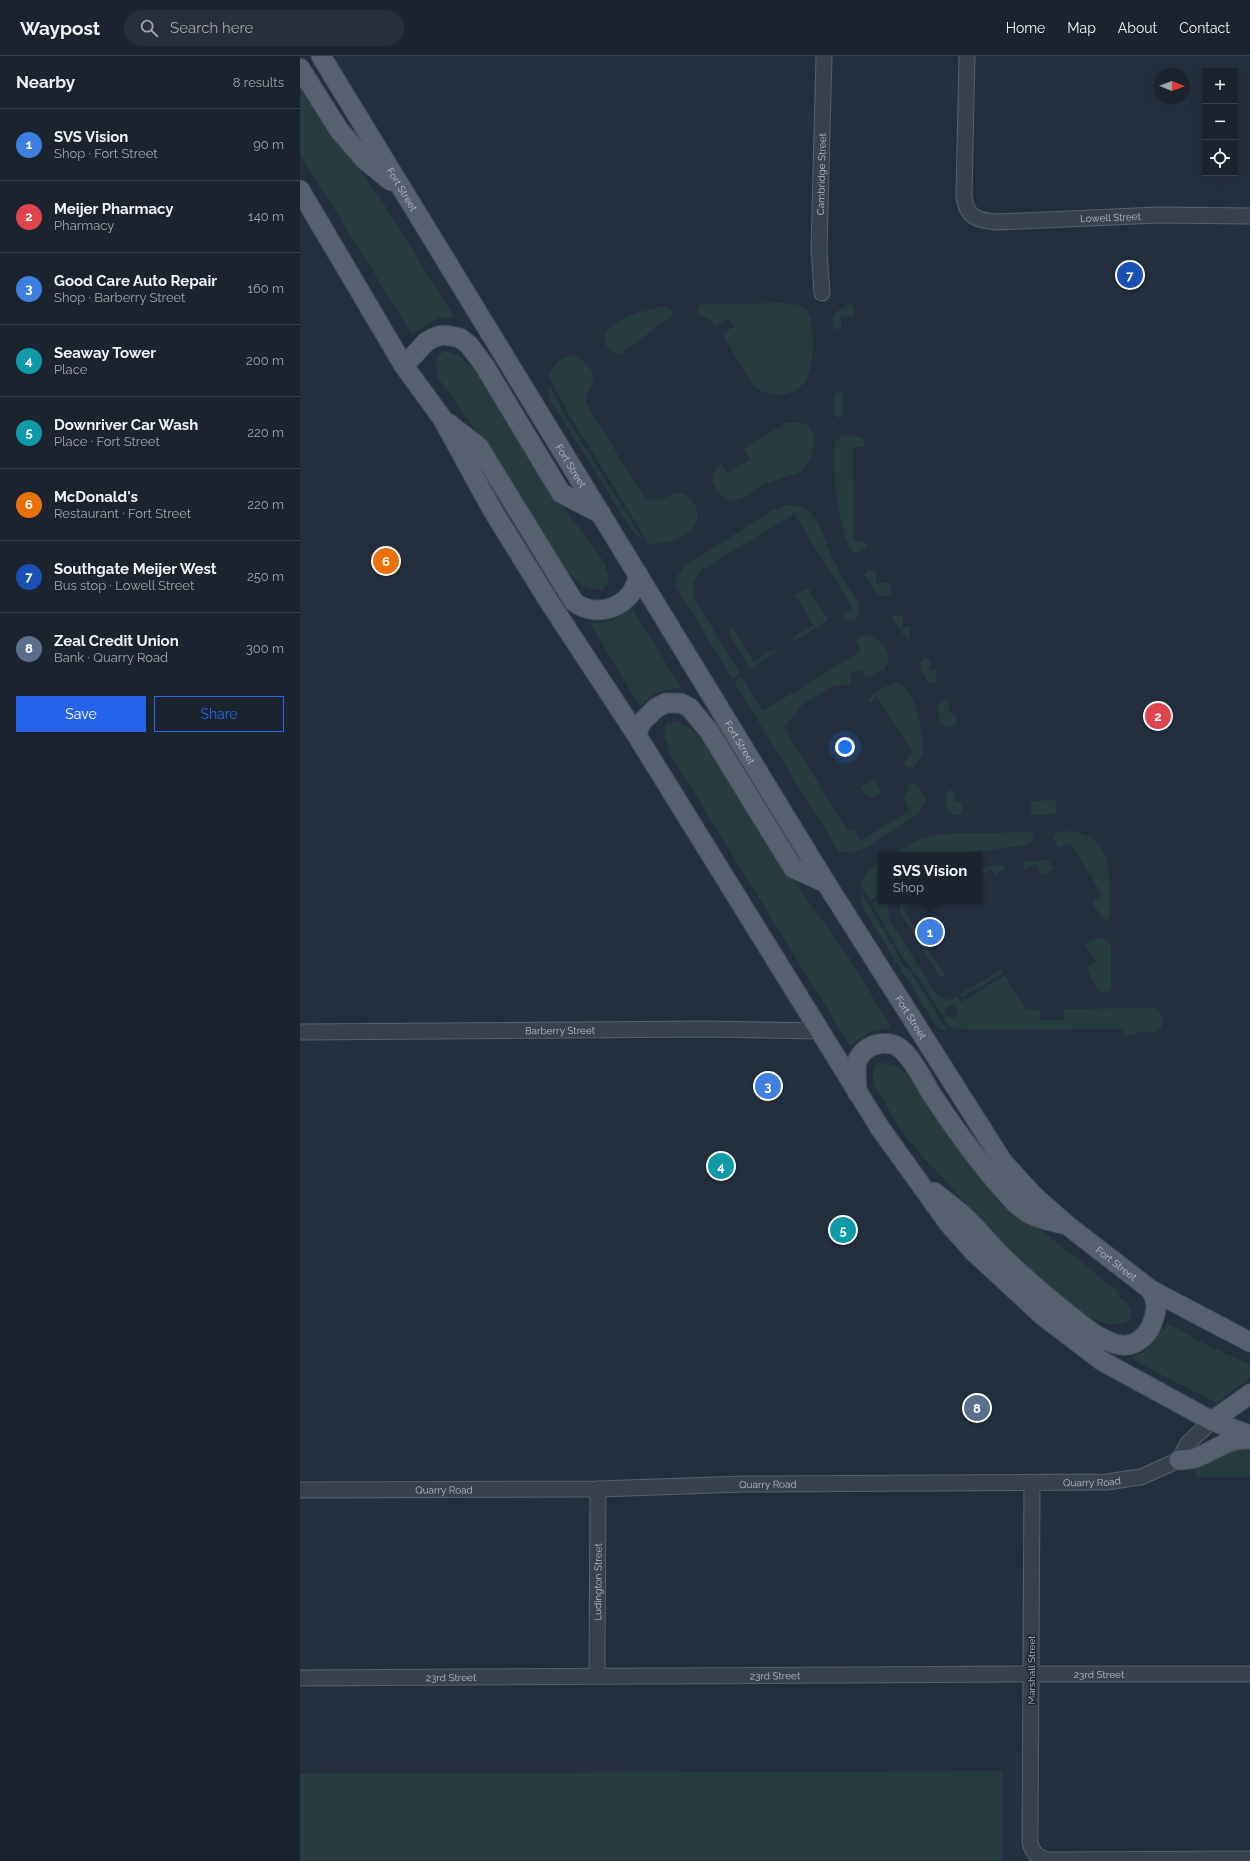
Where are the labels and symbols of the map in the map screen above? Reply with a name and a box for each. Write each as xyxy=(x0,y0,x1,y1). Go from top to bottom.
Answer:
north arrow xyxy=(1154,68,1190,104)
street label: Cambridge Street xyxy=(815,132,828,215)
street label: Fort Street xyxy=(384,166,420,214)
street label: Lowell Street xyxy=(1080,211,1142,224)
pin: 7 xyxy=(1117,260,1143,290)
street label: Fort Street xyxy=(553,442,588,490)
pin: 6 xyxy=(373,546,399,576)
pin: 2 xyxy=(1145,701,1171,731)
street label: Fort Street xyxy=(722,719,757,767)
your location xyxy=(835,737,855,757)
pin: 1 xyxy=(917,917,943,947)
street label: Fort Street xyxy=(893,994,929,1042)
street label: Barberry Street xyxy=(525,1025,596,1036)
pin: 3 xyxy=(755,1071,781,1101)
pin: 4 xyxy=(708,1151,734,1181)
pin: 5 xyxy=(830,1215,856,1245)
street label: Fort Street xyxy=(1094,1244,1139,1283)
pin: 8 xyxy=(964,1393,990,1423)
street label: Quarry Road xyxy=(1063,1475,1121,1488)
street label: Quarry Road xyxy=(739,1479,797,1490)
street label: Quarry Road xyxy=(415,1484,473,1496)
street label: Ludington Street xyxy=(592,1543,604,1621)
street label: Marshall Street xyxy=(1026,1635,1037,1705)
street label: 23rd Street xyxy=(1074,1669,1125,1680)
street label: 23rd Street xyxy=(750,1670,801,1682)
street label: 23rd Street xyxy=(426,1672,477,1683)

